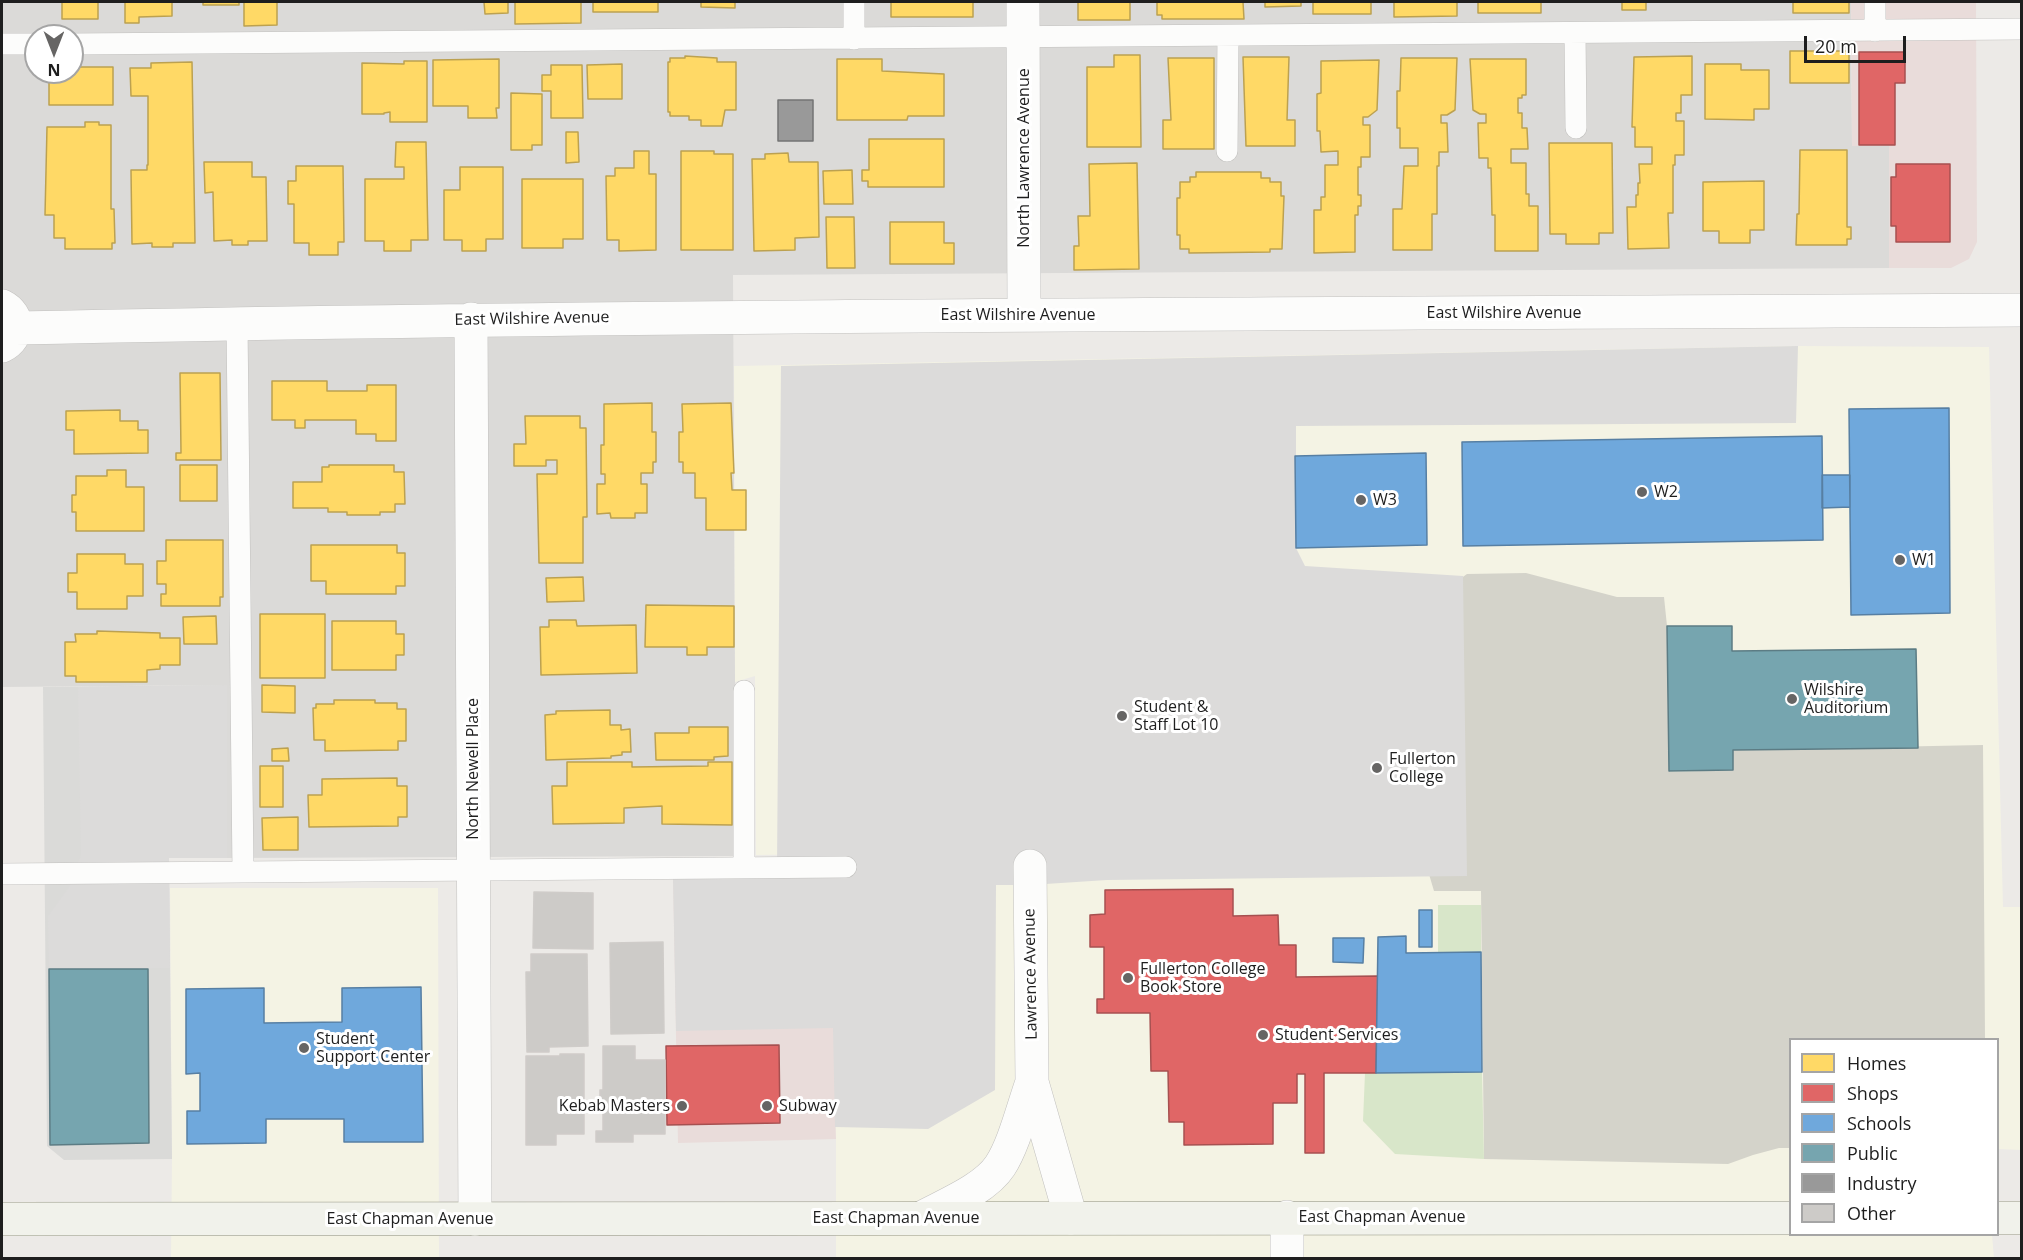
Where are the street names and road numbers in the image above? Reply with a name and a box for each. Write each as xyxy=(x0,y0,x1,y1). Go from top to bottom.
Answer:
street label: North Lawrence Avenue xyxy=(1014,68,1034,248)
street label: East Wilshire Avenue xyxy=(1427,303,1581,323)
street label: East Wilshire Avenue xyxy=(941,305,1095,325)
street label: East Wilshire Avenue xyxy=(454,308,610,330)
street label: North Newell Place xyxy=(463,698,483,840)
street label: Lawrence Avenue xyxy=(1020,908,1042,1040)
street label: East Chapman Avenue xyxy=(1298,1207,1466,1227)
street label: East Chapman Avenue xyxy=(812,1208,980,1228)
street label: East Chapman Avenue xyxy=(326,1209,494,1229)

